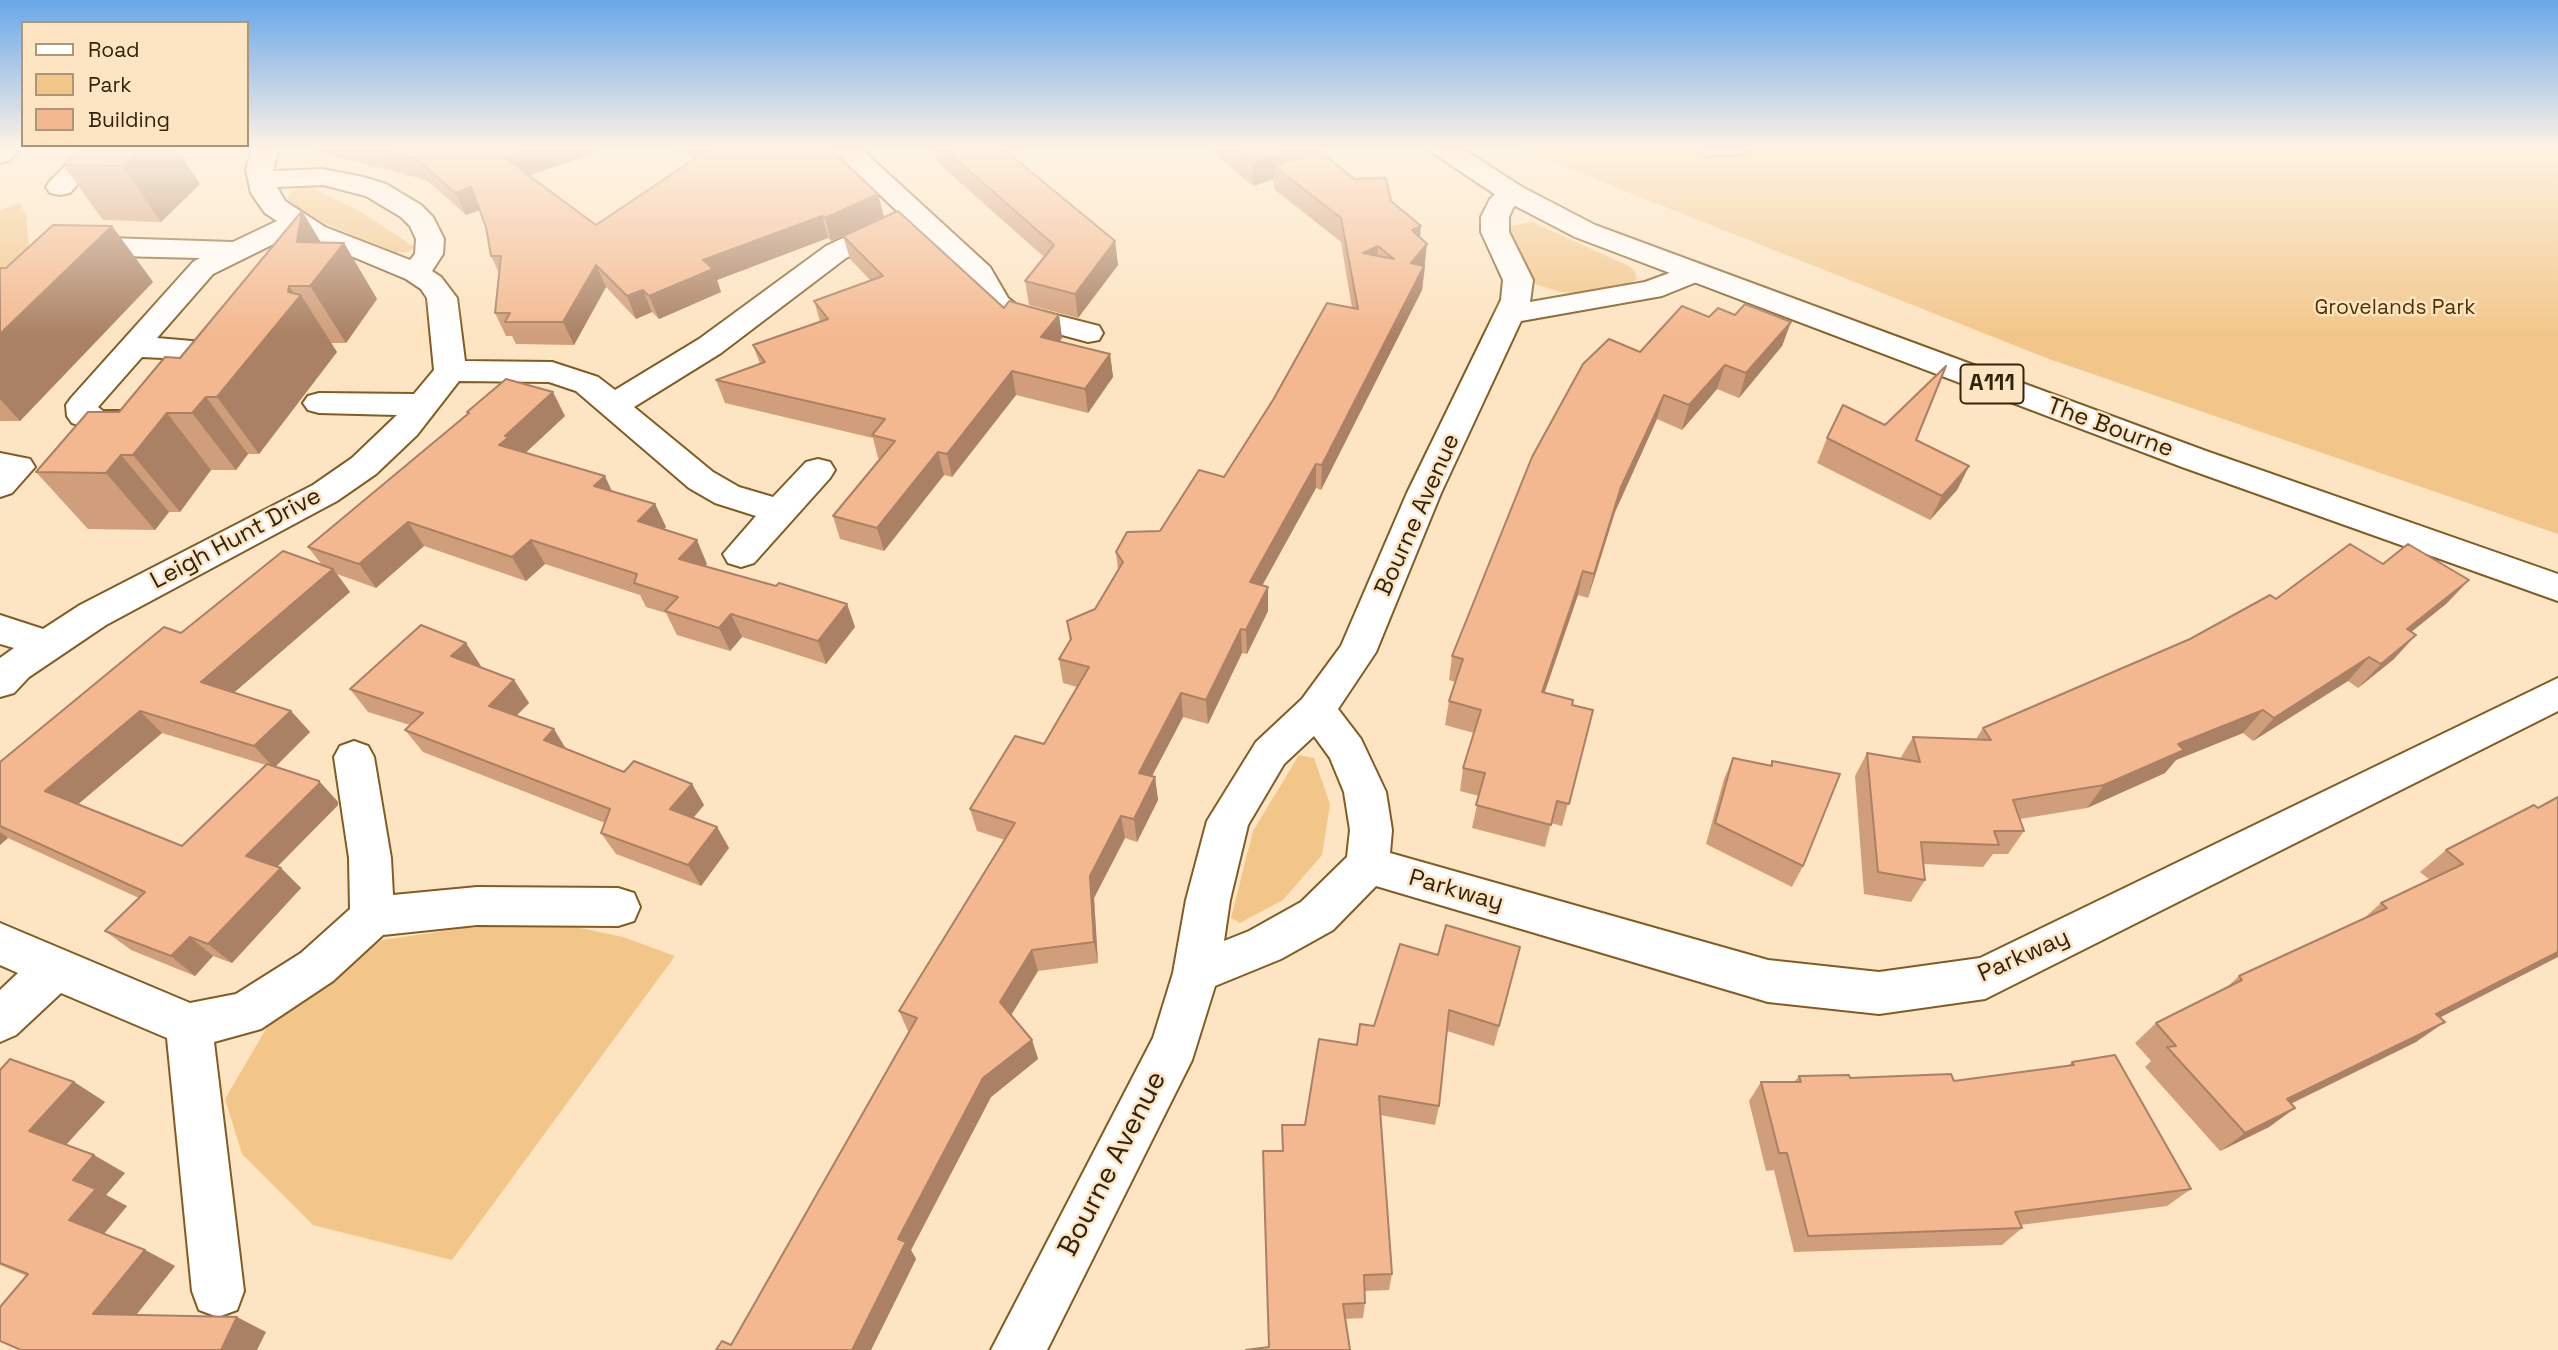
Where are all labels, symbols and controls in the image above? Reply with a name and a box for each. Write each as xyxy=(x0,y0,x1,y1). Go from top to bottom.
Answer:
legend xyxy=(21,21,248,147)
text: Road xyxy=(88,36,140,63)
text: Park xyxy=(88,71,132,98)
text: Building xyxy=(88,106,170,133)
park label: Grovelands Park xyxy=(2314,295,2476,321)
road number: A111 xyxy=(1960,364,2024,404)
street label: The Bourne xyxy=(2043,392,2177,464)
street label: Bourne Avenue xyxy=(1369,430,1467,600)
street label: Leigh Hunt Drive xyxy=(146,482,326,596)
street label: Parkway xyxy=(1405,864,1507,918)
street label: Parkway xyxy=(1974,923,2074,989)
street label: Bourne Avenue xyxy=(1052,1066,1174,1262)

